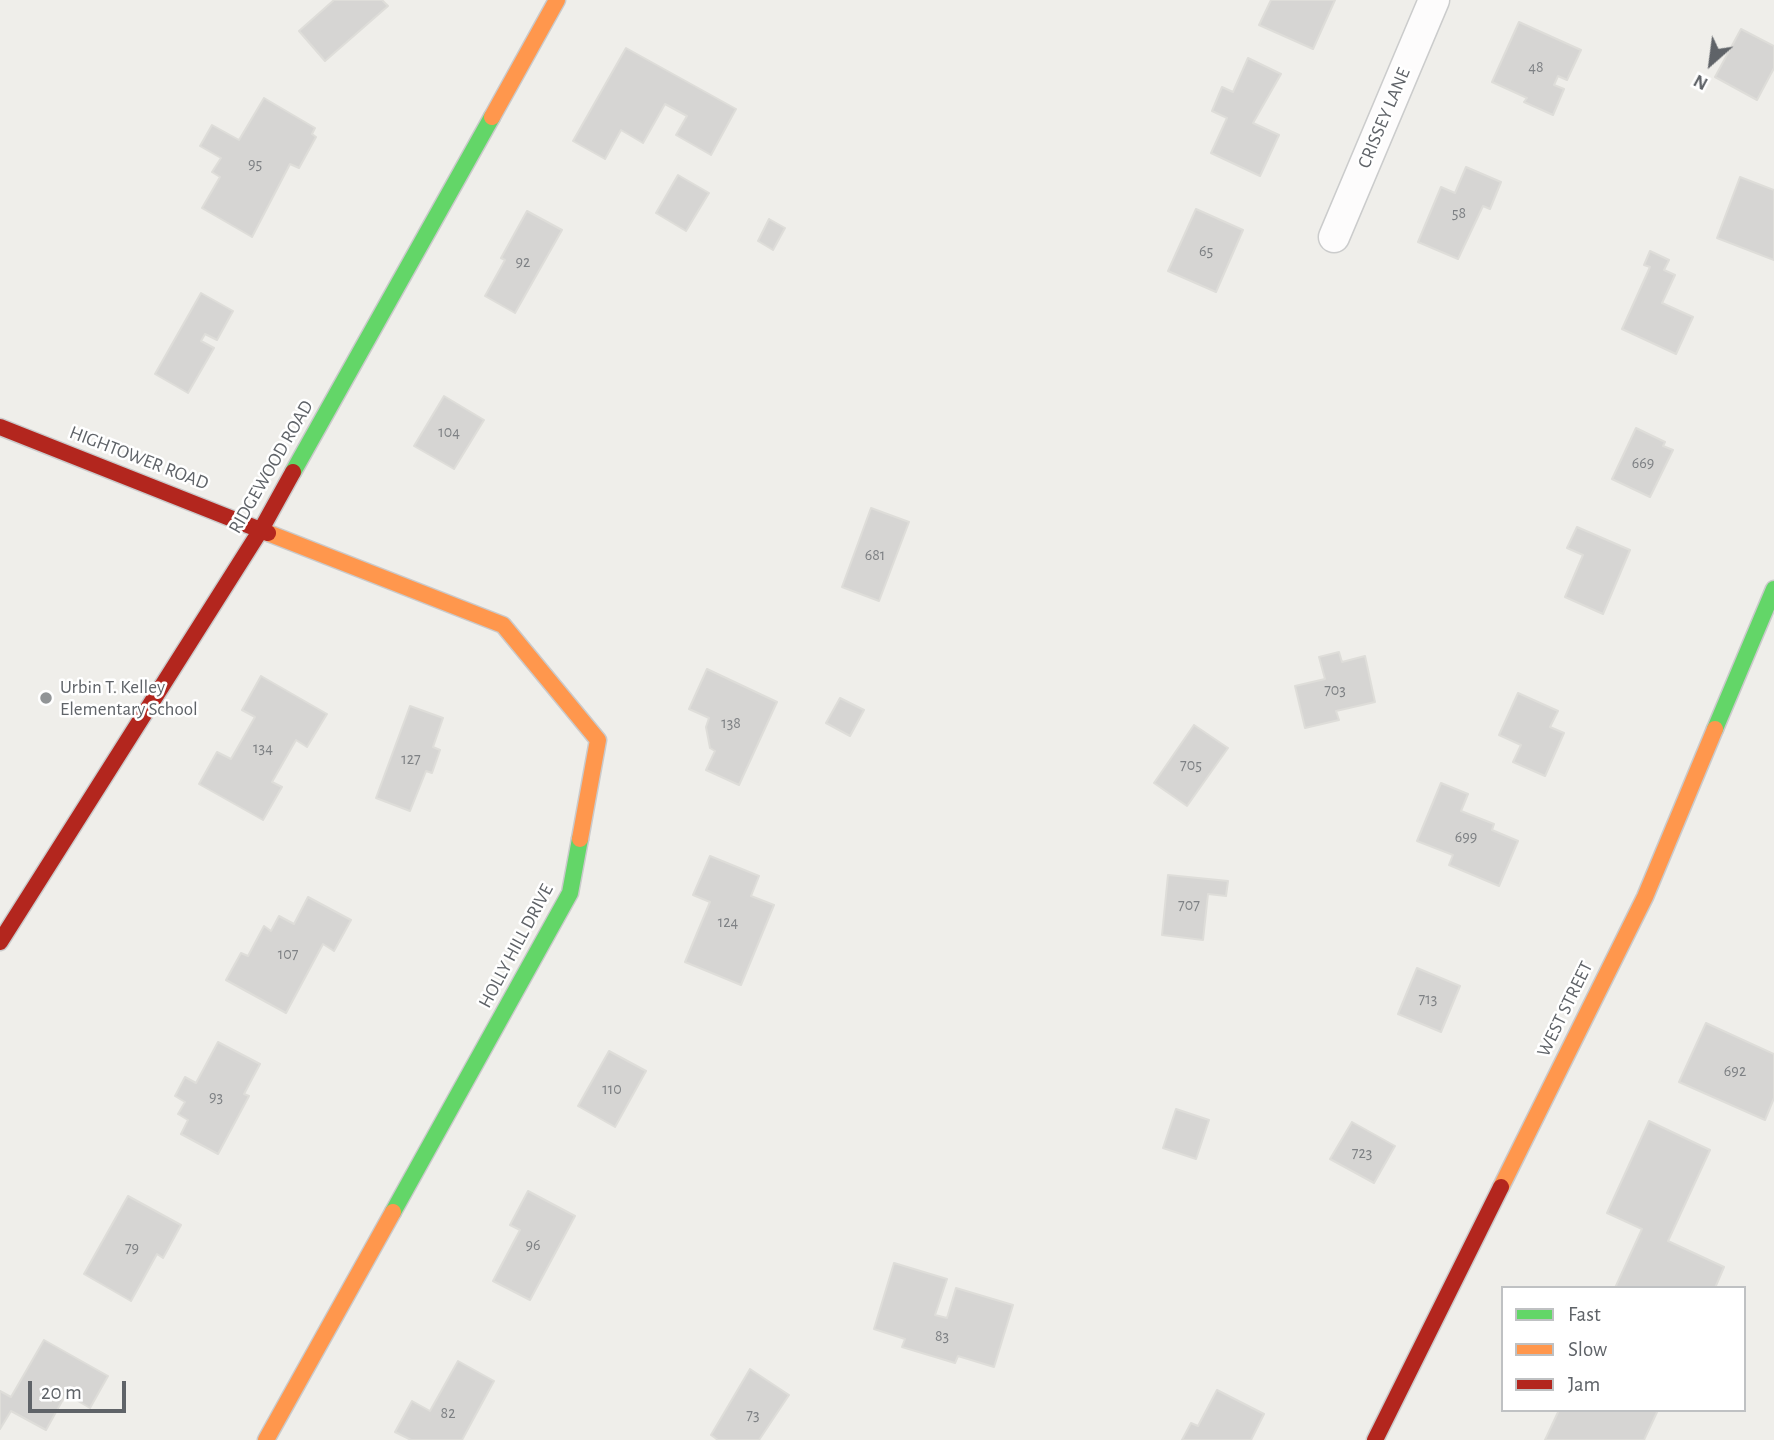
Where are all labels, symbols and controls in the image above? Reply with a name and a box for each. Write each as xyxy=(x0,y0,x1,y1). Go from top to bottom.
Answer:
north arrow xyxy=(1676,28,1746,98)
house number: 48 xyxy=(1528,57,1544,77)
street label: CRISSEY LANE xyxy=(1353,64,1415,172)
text: N xyxy=(1691,70,1711,93)
house number: 95 xyxy=(248,154,262,174)
house number: 58 xyxy=(1452,203,1466,223)
house number: 65 xyxy=(1199,241,1213,261)
house number: 92 xyxy=(516,252,530,272)
street label: RIDGEWOOD ROAD xyxy=(224,396,318,538)
street label: HIGHTOWER ROAD xyxy=(66,421,212,495)
house number: 104 xyxy=(438,422,460,442)
house number: 669 xyxy=(1632,453,1654,473)
house number: 681 xyxy=(865,545,885,565)
place label: Urbin T. Kelley Elementary School xyxy=(60,676,198,720)
house number: 703 xyxy=(1324,680,1346,700)
marker: Urbin T. Kelley Elementary School xyxy=(38,690,54,706)
house number: 138 xyxy=(721,713,741,733)
house number: 134 xyxy=(253,738,273,758)
house number: 127 xyxy=(401,749,421,769)
house number: 705 xyxy=(1180,755,1202,775)
house number: 699 xyxy=(1455,827,1477,847)
street label: HOLLY HILL DRIVE xyxy=(474,880,558,1012)
house number: 707 xyxy=(1178,895,1200,915)
house number: 124 xyxy=(718,912,738,932)
house number: 107 xyxy=(278,944,298,964)
street label: WEST STREET xyxy=(1532,958,1598,1060)
house number: 713 xyxy=(1419,989,1437,1009)
house number: 692 xyxy=(1724,1061,1746,1081)
house number: 110 xyxy=(602,1079,622,1099)
house number: 93 xyxy=(209,1087,223,1107)
house number: 723 xyxy=(1352,1143,1372,1163)
house number: 96 xyxy=(525,1235,541,1255)
house number: 79 xyxy=(125,1238,139,1258)
legend xyxy=(1501,1286,1746,1412)
text: Fast xyxy=(1568,1304,1601,1325)
house number: 83 xyxy=(935,1326,949,1346)
text: Slow xyxy=(1568,1339,1607,1360)
scale bar xyxy=(32,1366,130,1410)
text: Jam xyxy=(1568,1374,1600,1395)
text: 20 m xyxy=(41,1382,82,1403)
house number: 82 xyxy=(441,1403,455,1423)
house number: 73 xyxy=(746,1405,760,1425)

